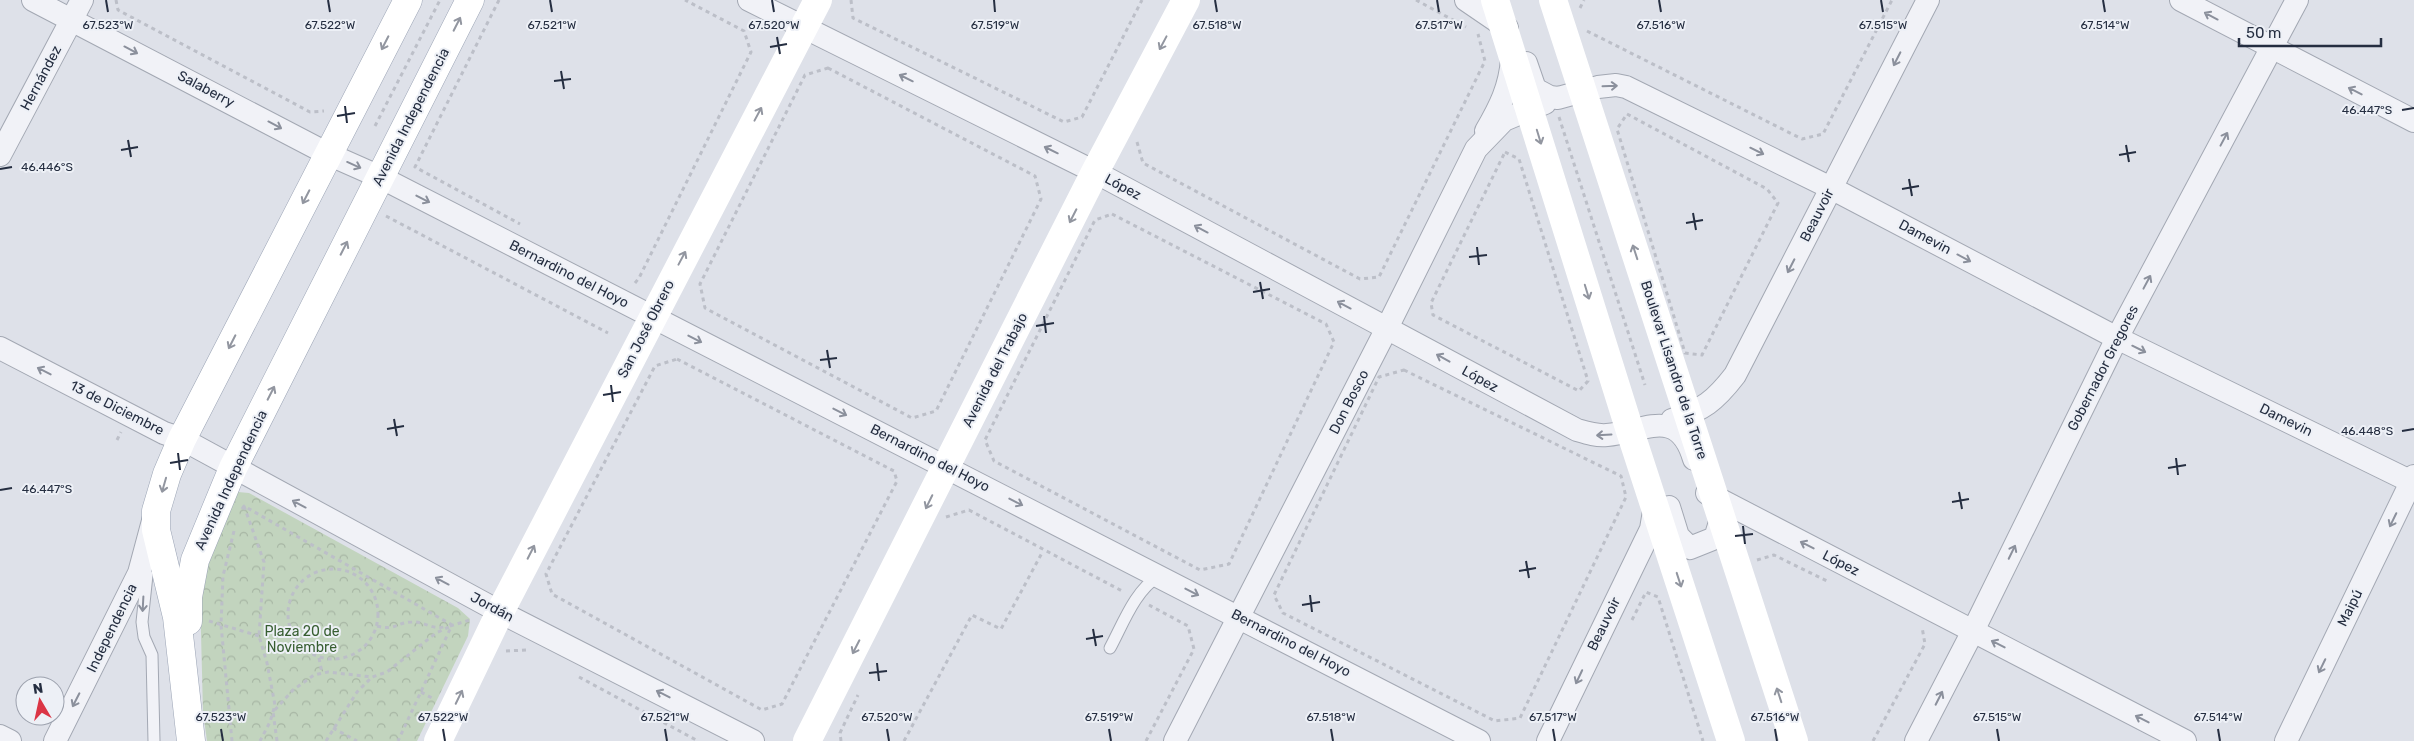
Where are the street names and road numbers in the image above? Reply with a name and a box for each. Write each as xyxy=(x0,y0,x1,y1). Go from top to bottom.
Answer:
street label: Hernández xyxy=(17,43,65,113)
street label: Avenida Independencia xyxy=(369,45,453,189)
street label: Salaberry xyxy=(175,67,238,111)
street label: López xyxy=(1102,170,1144,204)
street label: Beauvoir xyxy=(1796,185,1838,245)
street label: Damevin xyxy=(1896,216,1954,258)
street label: Bernardino del Hoyo xyxy=(506,236,632,312)
street label: San José Obrero xyxy=(614,277,678,381)
street label: Boulevar Lisandro de la Torre xyxy=(1637,278,1711,462)
street label: Gobernador Gregores xyxy=(2064,302,2142,434)
street label: Avenida del Trabajo xyxy=(959,310,1031,430)
street label: López xyxy=(1459,362,1501,396)
street label: Don Bosco xyxy=(1326,367,1372,437)
street label: 13 de Diciembre xyxy=(67,377,167,439)
street label: Damevin xyxy=(2257,400,2315,440)
street label: Avenida Independencia xyxy=(191,407,271,553)
street label: Bernardino del Hoyo xyxy=(867,420,993,496)
street label: López xyxy=(1820,547,1862,579)
street label: Independencia xyxy=(83,581,141,675)
street label: Maipú xyxy=(2334,587,2366,629)
street label: Jordán xyxy=(467,589,517,625)
street label: Beauvoir xyxy=(1584,594,1625,654)
street label: Bernardino del Hoyo xyxy=(1228,605,1354,681)

